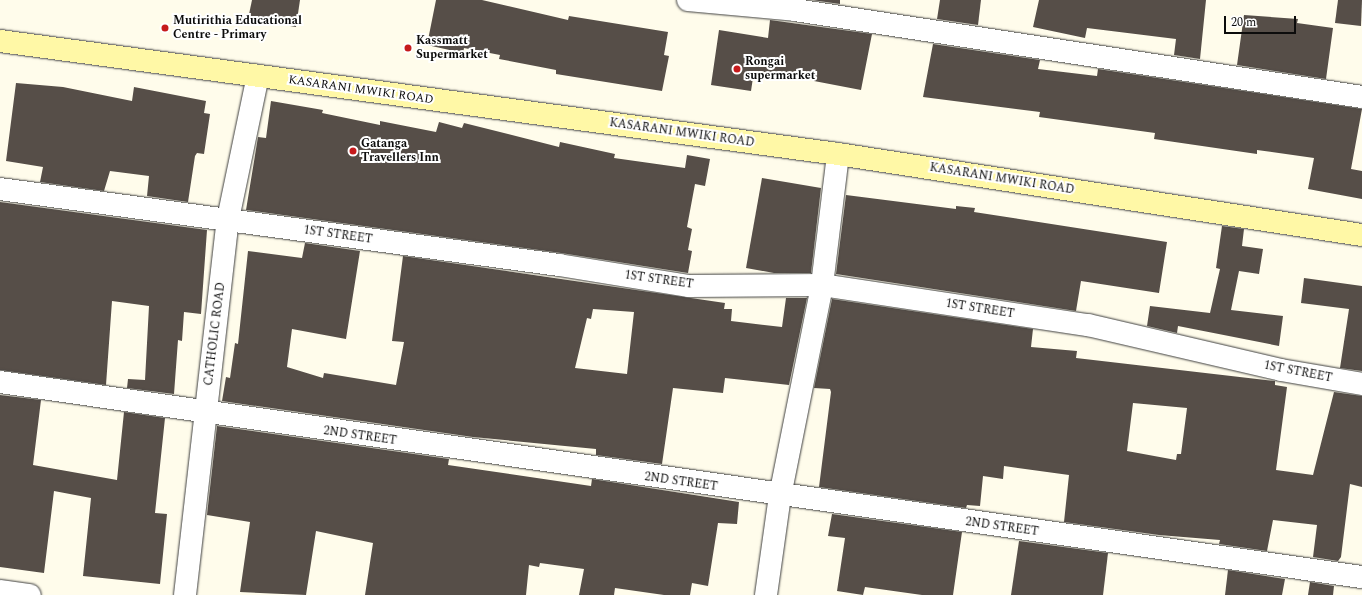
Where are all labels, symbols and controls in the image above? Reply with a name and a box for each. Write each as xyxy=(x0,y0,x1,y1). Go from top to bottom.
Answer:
scale bar xyxy=(1226,8,1298,34)
text: 20 m xyxy=(1231,13,1256,32)
place label: Mutirithia Educational Centre - Primary xyxy=(173,14,302,42)
marker: Mutirithia Educational Centre - Primary xyxy=(160,23,170,33)
place label: Kassmatt Supermarket xyxy=(416,34,488,62)
marker: Kassmatt Supermarket xyxy=(403,43,413,53)
place label: Rongai supermarket xyxy=(745,55,815,83)
marker: Rongai supermarket xyxy=(732,64,742,74)
street label: KASARANI MWIKI ROAD xyxy=(287,73,435,107)
street label: KASARANI MWIKI ROAD xyxy=(608,116,756,150)
place label: Gatanga Travellers Inn xyxy=(361,137,439,165)
marker: Gatanga Travellers Inn xyxy=(348,146,358,156)
street label: KASARANI MWIKI ROAD xyxy=(929,160,1075,198)
street label: 1ST STREET xyxy=(303,223,373,247)
street label: 1ST STREET xyxy=(624,268,694,292)
street label: CATHOLIC ROAD xyxy=(202,282,228,386)
street label: 1ST STREET xyxy=(945,296,1015,322)
street label: 1ST STREET xyxy=(1262,358,1334,386)
street label: 2ND STREET xyxy=(322,424,398,448)
street label: 2ND STREET xyxy=(643,470,719,494)
street label: 2ND STREET xyxy=(964,515,1040,539)

